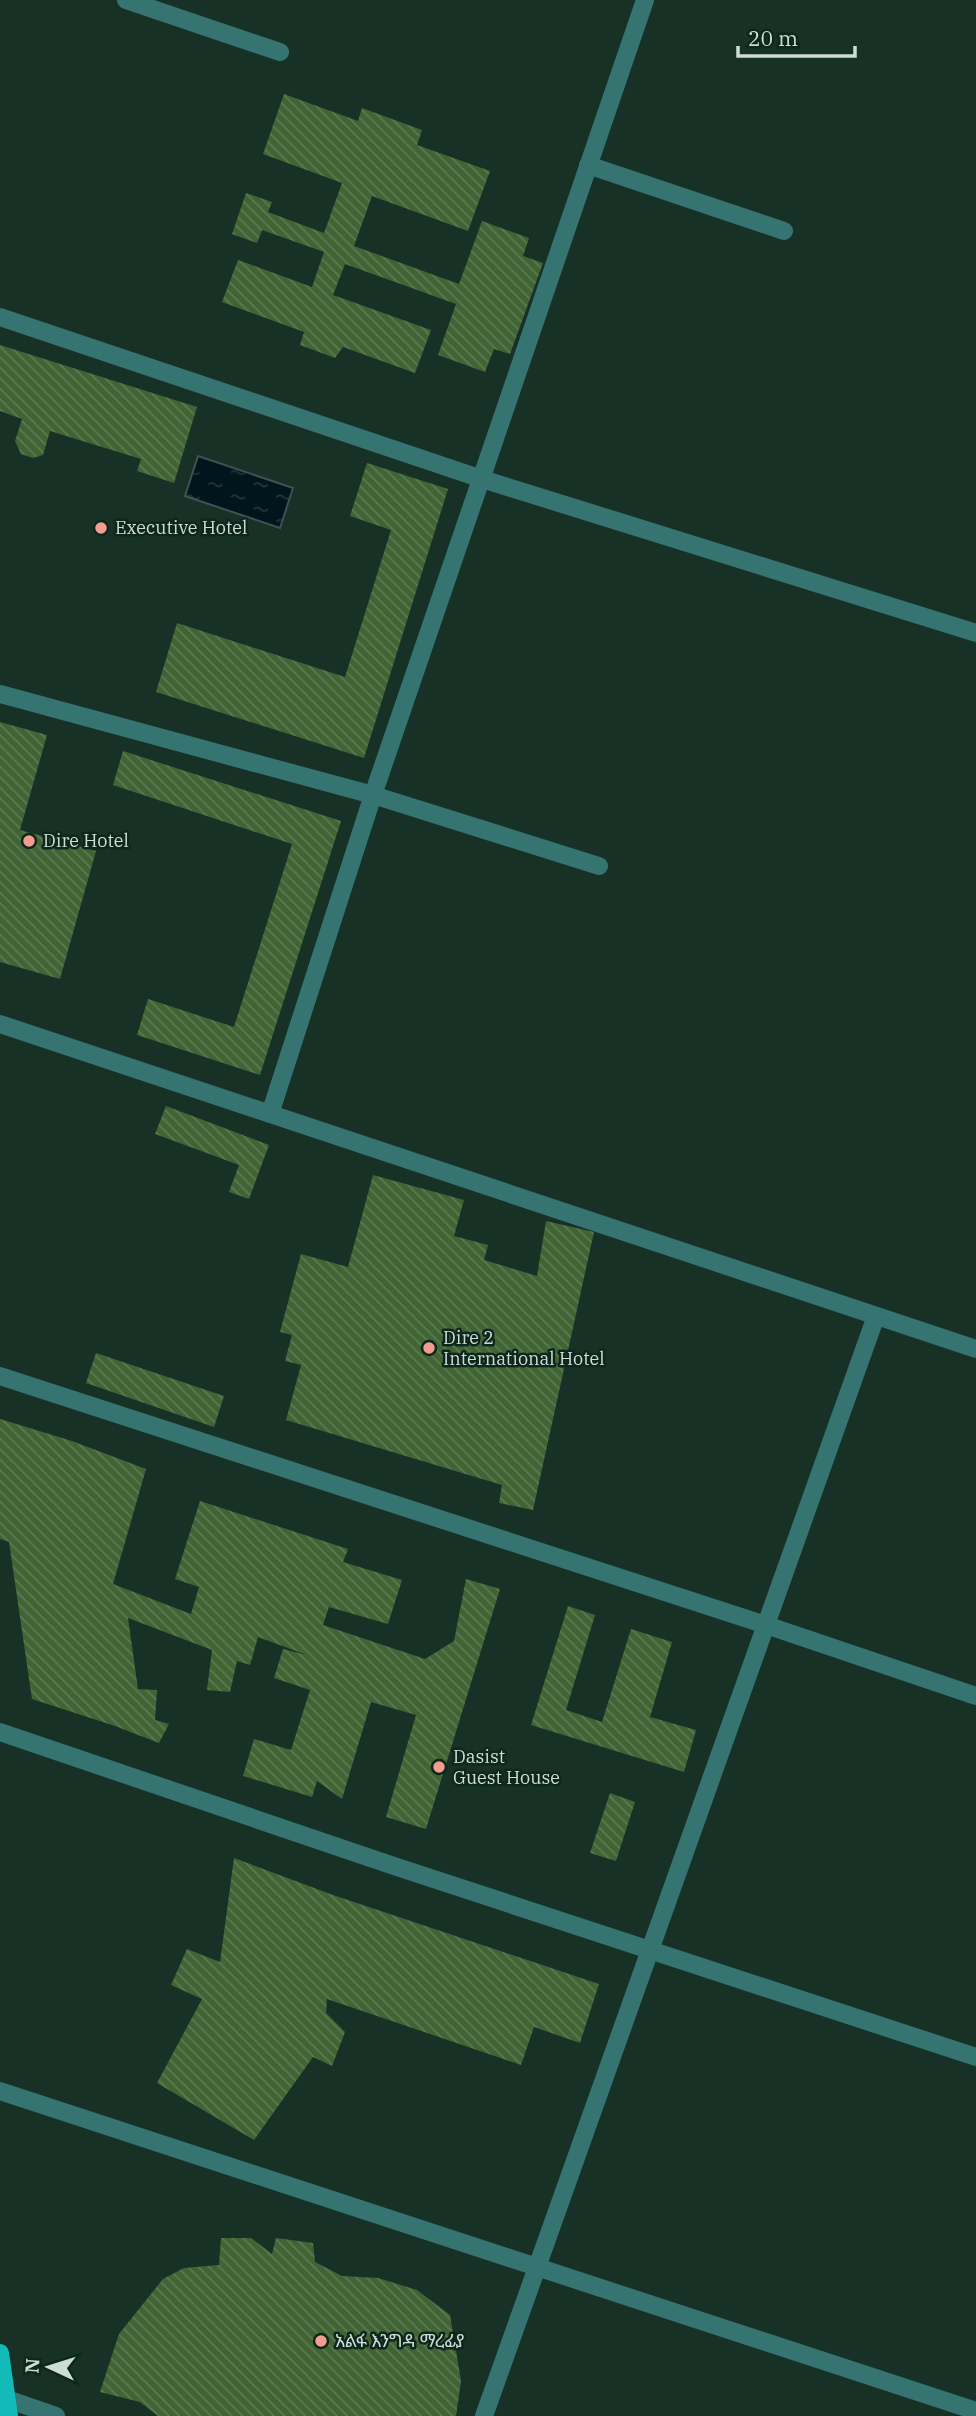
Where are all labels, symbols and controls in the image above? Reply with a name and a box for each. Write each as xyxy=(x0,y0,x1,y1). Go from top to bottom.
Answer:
scale bar xyxy=(738,14,855,58)
text: 20 m xyxy=(748,24,798,52)
place label: Executive Hotel xyxy=(115,516,247,539)
marker: Executive Hotel xyxy=(93,520,109,536)
place label: Dire Hotel xyxy=(43,829,129,852)
marker: Dire Hotel xyxy=(21,833,37,849)
place label: Dire 2 International Hotel xyxy=(443,1326,605,1370)
marker: Dire 2 International Hotel xyxy=(421,1340,437,1356)
place label: Dasist Guest House xyxy=(453,1745,560,1789)
marker: Dasist Guest House xyxy=(431,1759,447,1775)
place label: አልፋ እንግዳ ማረፊያ xyxy=(335,2329,464,2352)
north arrow xyxy=(14,2332,84,2402)
marker: አልፋ እንግዳ ማረፊያ xyxy=(313,2333,329,2349)
text: N xyxy=(20,2357,45,2374)

